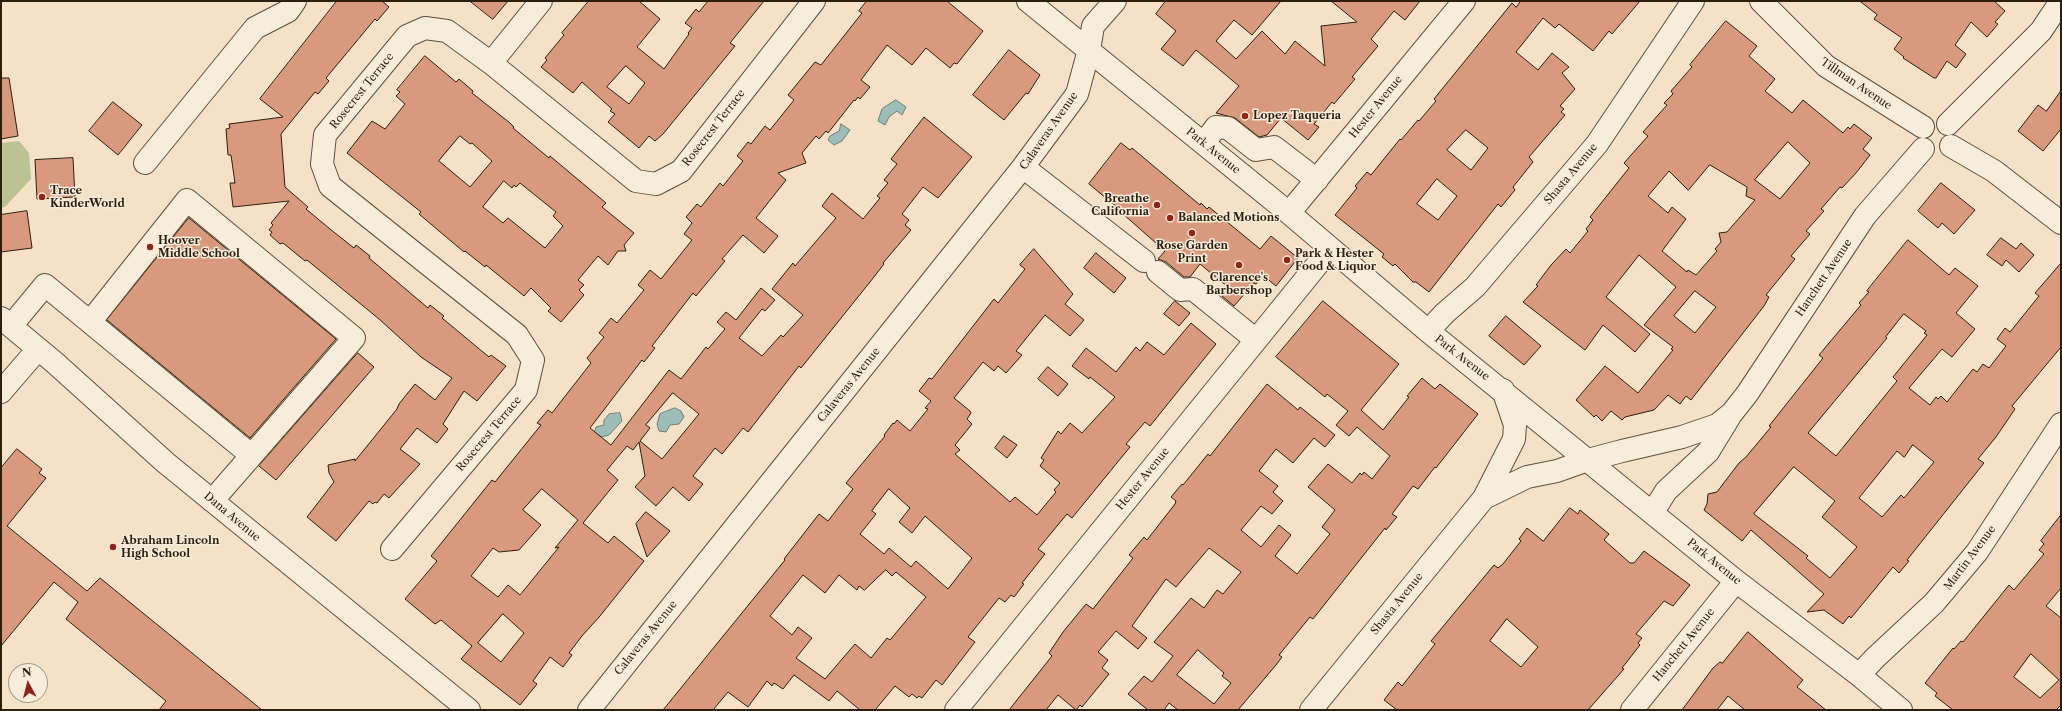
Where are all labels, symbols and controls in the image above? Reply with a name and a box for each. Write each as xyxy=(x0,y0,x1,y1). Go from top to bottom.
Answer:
street label: Rosecrest Terrace xyxy=(327,50,397,132)
street label: Tillman Avenue xyxy=(1818,55,1894,113)
street label: Hester Avenue xyxy=(1347,73,1405,141)
street label: Rosecrest Terrace xyxy=(680,87,748,169)
street label: Calaveras Avenue xyxy=(1017,90,1081,172)
place label: Lopez Taqueria xyxy=(1253,109,1341,123)
marker: Lopez Taqueria xyxy=(1240,111,1250,121)
street label: Park Avenue xyxy=(1183,125,1243,177)
street label: Shasta Avenue xyxy=(1542,141,1600,207)
place label: Trace KinderWorld xyxy=(50,184,125,210)
marker: Trace KinderWorld xyxy=(37,192,47,202)
place label: Breathe California xyxy=(1091,192,1149,218)
marker: Breathe California xyxy=(1152,200,1162,210)
place label: Balanced Motions xyxy=(1178,211,1279,225)
marker: Balanced Motions xyxy=(1165,213,1175,223)
marker: Rose Garden Print xyxy=(1187,228,1197,238)
place label: Hoover Middle School xyxy=(158,234,240,260)
street label: Hanchett Avenue xyxy=(1793,237,1855,319)
place label: Rose Garden Print xyxy=(1156,239,1228,265)
marker: Hoover Middle School xyxy=(145,242,155,252)
place label: Park & Hester Food & Liquor xyxy=(1295,247,1376,273)
marker: Park & Hester Food & Liquor xyxy=(1282,255,1292,265)
marker: Clarence's Barbershop xyxy=(1234,260,1244,270)
place label: Clarence's Barbershop xyxy=(1206,271,1272,297)
street label: Park Avenue xyxy=(1432,333,1492,383)
street label: Calaveras Avenue xyxy=(815,345,883,425)
street label: Rosecrest Terrace xyxy=(454,394,524,474)
street label: Hester Avenue xyxy=(1114,445,1172,513)
street label: Dana Avenue xyxy=(201,490,263,544)
street label: Martin Avenue xyxy=(1941,523,1999,593)
place label: Abraham Lincoln High School xyxy=(121,534,219,560)
street label: Park Avenue xyxy=(1684,536,1744,588)
marker: Abraham Lincoln High School xyxy=(108,542,118,552)
street label: Shasta Avenue xyxy=(1368,570,1426,638)
street label: Calaveras Avenue xyxy=(612,598,680,678)
street label: Hanchett Avenue xyxy=(1650,606,1718,684)
north arrow xyxy=(8,663,48,703)
text: N xyxy=(21,665,32,680)

